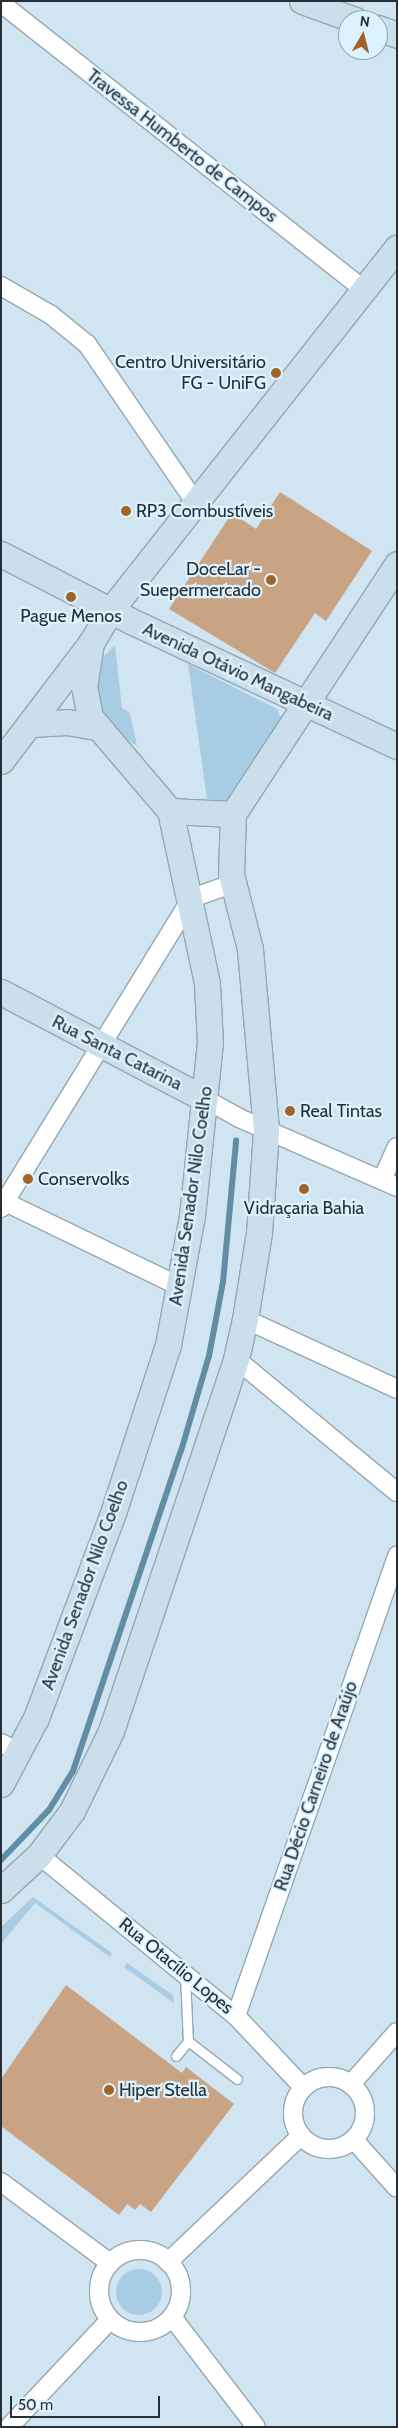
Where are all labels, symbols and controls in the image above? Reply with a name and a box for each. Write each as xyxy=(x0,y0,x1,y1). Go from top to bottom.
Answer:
north arrow xyxy=(338,10,388,60)
text: N xyxy=(359,12,371,31)
street label: Travessa Humberto de Campos xyxy=(82,65,282,227)
place label: Centro Universitário FG - UniFG xyxy=(115,352,266,394)
marker: Centro Universitário FG - UniFG xyxy=(270,367,282,379)
place label: RP3 Combustíveis xyxy=(136,500,273,522)
marker: RP3 Combustíveis xyxy=(120,505,132,517)
place label: DoceLar - Suepermercado xyxy=(140,559,261,602)
marker: DoceLar - Suepermercado xyxy=(265,574,277,586)
marker: Pague Menos xyxy=(65,591,77,603)
place label: Pague Menos xyxy=(20,605,122,627)
street label: Avenida Otávio Mangabeira xyxy=(139,618,337,726)
street label: Rua Santa Catarina xyxy=(48,1011,186,1095)
street label: Avenida Senador Nilo Coelho xyxy=(165,1085,217,1307)
place label: Real Tintas xyxy=(300,1100,382,1122)
marker: Real Tintas xyxy=(284,1105,296,1117)
place label: Conservolks xyxy=(38,1168,130,1190)
marker: Conservolks xyxy=(22,1173,34,1185)
marker: Vidraçaria Bahia xyxy=(298,1183,310,1195)
place label: Vidraçaria Bahia xyxy=(244,1197,364,1219)
street label: Avenida Senador Nilo Coelho xyxy=(37,1477,133,1693)
street label: Rua Décio Carneiro de Araújo xyxy=(270,1678,362,1894)
street label: Rua Otacílio Lopes xyxy=(115,1913,237,2019)
place label: Hiper Stella xyxy=(119,2079,207,2101)
marker: Hiper Stella xyxy=(103,2084,115,2096)
scale bar xyxy=(12,2386,162,2418)
text: 50 m xyxy=(18,2396,53,2414)

